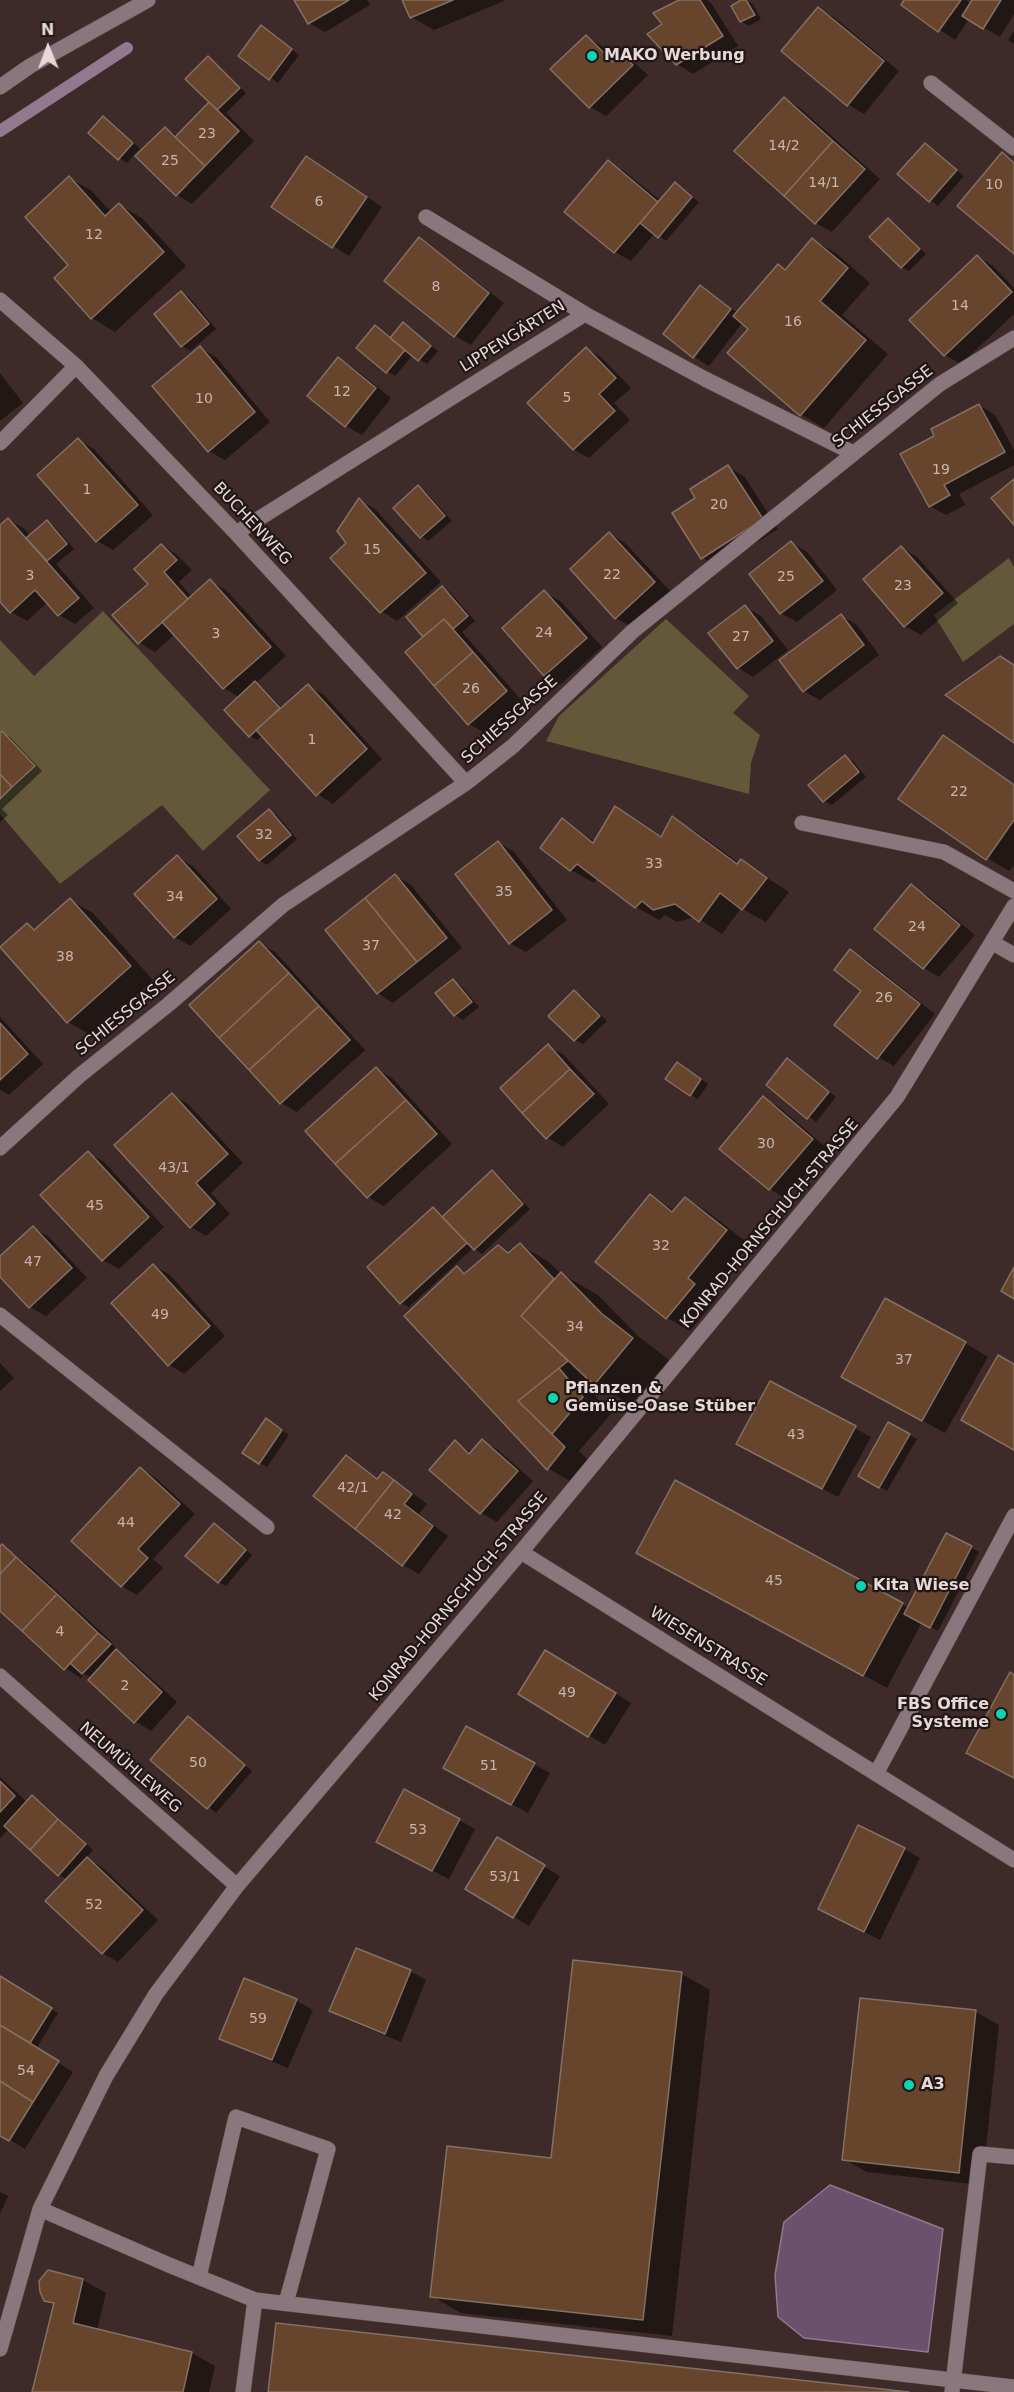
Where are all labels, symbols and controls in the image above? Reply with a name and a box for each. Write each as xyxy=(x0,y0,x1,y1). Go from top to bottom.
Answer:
north arrow xyxy=(18,18,78,78)
text: N xyxy=(41,20,55,39)
place label: MAKO Werbung xyxy=(604,46,745,66)
marker: MAKO Werbung xyxy=(585,49,599,63)
house number: 23 xyxy=(198,126,216,142)
house number: 14/2 xyxy=(768,138,800,154)
house number: 25 xyxy=(161,153,179,169)
house number: 14/1 xyxy=(808,175,840,191)
house number: 10 xyxy=(985,177,1003,193)
house number: 6 xyxy=(315,194,323,210)
house number: 12 xyxy=(85,227,103,243)
house number: 8 xyxy=(432,279,440,295)
street label: LIPPENGÄRTEN xyxy=(457,297,569,377)
house number: 14 xyxy=(951,298,969,314)
house number: 16 xyxy=(784,314,802,330)
street label: SCHIESSGASSE xyxy=(829,362,937,452)
house number: 12 xyxy=(333,384,351,400)
house number: 5 xyxy=(563,390,571,406)
house number: 10 xyxy=(195,391,213,407)
house number: 19 xyxy=(932,462,950,478)
street label: BUCHENWEG xyxy=(209,479,295,569)
house number: 1 xyxy=(83,482,91,498)
house number: 20 xyxy=(710,497,728,513)
house number: 15 xyxy=(363,542,381,558)
house number: 22 xyxy=(603,567,621,583)
house number: 3 xyxy=(26,568,34,584)
house number: 25 xyxy=(777,569,795,585)
house number: 23 xyxy=(894,578,912,594)
house number: 24 xyxy=(535,625,553,641)
house number: 3 xyxy=(212,626,220,642)
house number: 27 xyxy=(732,629,750,645)
street label: SCHIESSGASSE xyxy=(458,672,562,768)
house number: 26 xyxy=(462,681,480,697)
house number: 1 xyxy=(308,732,316,748)
house number: 22 xyxy=(950,784,968,800)
house number: 32 xyxy=(255,827,273,843)
house number: 33 xyxy=(645,856,663,872)
house number: 35 xyxy=(495,884,513,900)
house number: 34 xyxy=(166,889,184,905)
house number: 24 xyxy=(908,919,926,935)
house number: 37 xyxy=(362,938,380,954)
house number: 38 xyxy=(56,949,74,965)
street label: SCHIESSGASSE xyxy=(72,968,180,1060)
house number: 26 xyxy=(875,990,893,1006)
street label: KONRAD-HORNSCHUCH-STRASSE xyxy=(677,1115,863,1333)
house number: 30 xyxy=(757,1136,775,1152)
house number: 43/1 xyxy=(158,1160,190,1176)
house number: 45 xyxy=(86,1198,104,1214)
house number: 32 xyxy=(652,1238,670,1254)
house number: 47 xyxy=(24,1254,42,1270)
house number: 49 xyxy=(151,1307,169,1323)
house number: 34 xyxy=(566,1319,584,1335)
house number: 37 xyxy=(895,1352,913,1368)
place label: Pflanzen & Gemüse-Oase Stüber xyxy=(565,1379,755,1417)
marker: Pflanzen & Gemüse-Oase Stüber xyxy=(546,1391,560,1405)
house number: 43 xyxy=(787,1427,805,1443)
house number: 42/1 xyxy=(337,1480,369,1496)
street label: KONRAD-HORNSCHUCH-STRASSE xyxy=(366,1488,552,1706)
house number: 42 xyxy=(384,1507,402,1523)
house number: 44 xyxy=(117,1515,135,1531)
house number: 45 xyxy=(765,1573,783,1589)
place label: Kita Wiese xyxy=(873,1576,969,1596)
marker: Kita Wiese xyxy=(854,1579,868,1593)
street label: WIESENSTRASSE xyxy=(646,1603,770,1691)
house number: 4 xyxy=(56,1624,64,1640)
house number: 2 xyxy=(121,1678,129,1694)
house number: 49 xyxy=(558,1685,576,1701)
place label: FBS Office Systeme xyxy=(897,1695,989,1733)
marker: FBS Office Systeme xyxy=(994,1707,1008,1721)
street label: NEUMÜHLEWEG xyxy=(75,1719,185,1817)
house number: 50 xyxy=(189,1755,207,1771)
house number: 51 xyxy=(480,1758,498,1774)
house number: 53 xyxy=(409,1822,427,1838)
house number: 53/1 xyxy=(489,1869,521,1885)
house number: 52 xyxy=(85,1897,103,1913)
house number: 59 xyxy=(249,2011,267,2027)
house number: 54 xyxy=(17,2063,35,2079)
place label: A3 xyxy=(921,2075,945,2095)
marker: A3 xyxy=(902,2078,916,2092)

